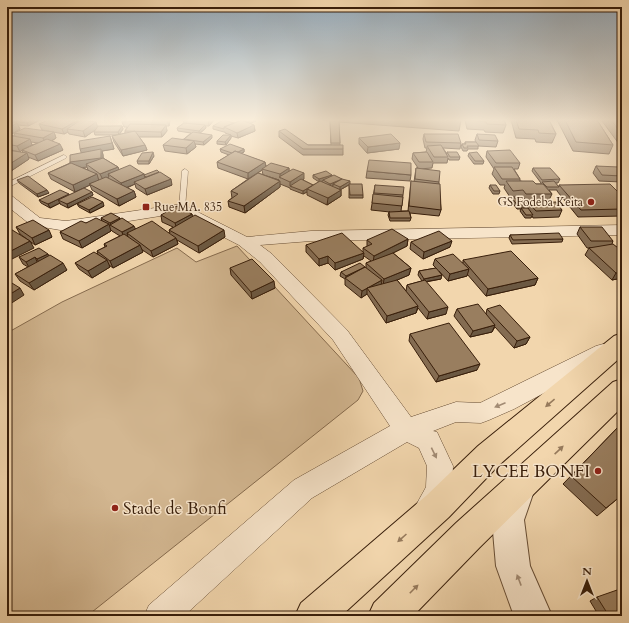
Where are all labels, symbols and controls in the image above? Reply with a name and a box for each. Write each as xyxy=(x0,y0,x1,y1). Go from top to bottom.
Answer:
place label: GS Fodeba Keita xyxy=(498,194,584,210)
marker: GS Fodeba Keita xyxy=(586,197,596,207)
place label: Rue MA. 835 xyxy=(154,199,222,215)
marker: Rue MA. 835 xyxy=(141,202,151,212)
one-way arrow xyxy=(544,399,555,408)
one-way arrow xyxy=(493,402,505,408)
one-way arrow xyxy=(554,446,563,455)
one-way arrow xyxy=(431,448,437,459)
place label: LYCEE BONFI xyxy=(472,460,590,483)
marker: LYCEE BONFI xyxy=(593,466,603,476)
place label: Stade de Bonfi xyxy=(123,497,227,520)
marker: Stade de Bonfi xyxy=(110,503,120,513)
one-way arrow xyxy=(397,533,407,543)
north arrow xyxy=(567,561,607,601)
text: N xyxy=(582,564,592,579)
one-way arrow xyxy=(515,573,521,585)
one-way arrow xyxy=(409,584,419,593)

